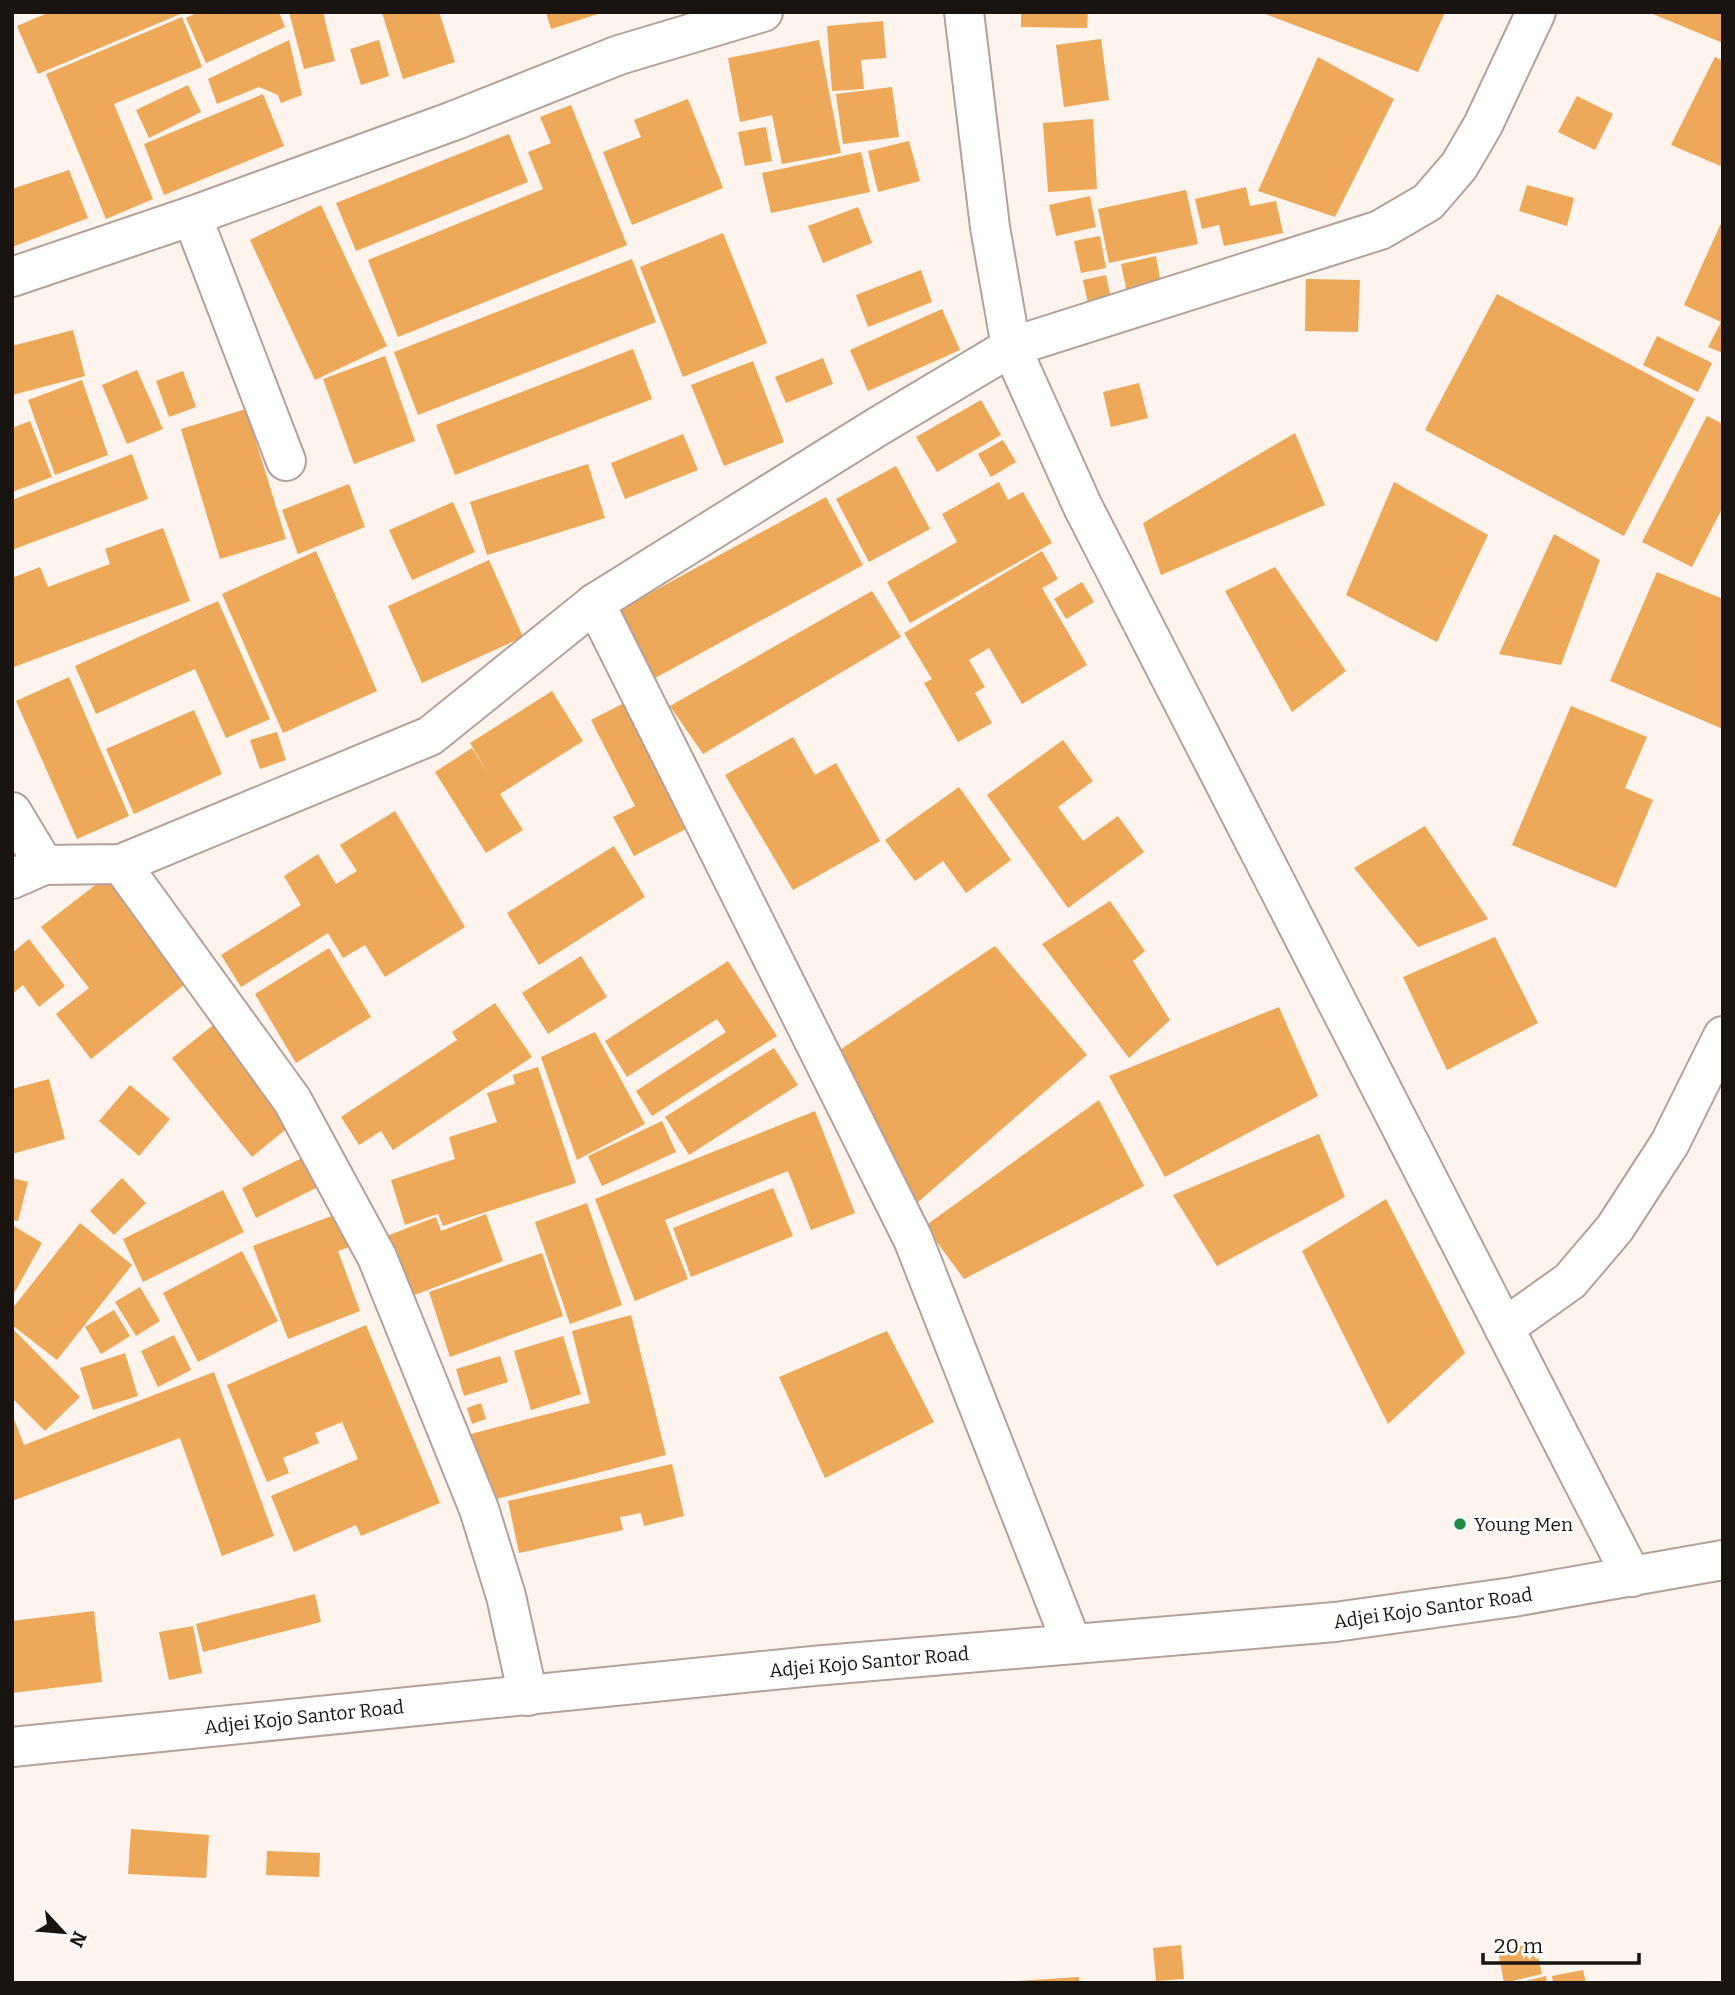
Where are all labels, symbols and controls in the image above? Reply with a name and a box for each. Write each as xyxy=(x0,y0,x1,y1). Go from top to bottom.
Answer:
place label: Young Men xyxy=(1474,1513,1573,1536)
marker: Young Men xyxy=(1452,1516,1468,1532)
street label: Adjei Kojo Santor Road xyxy=(1332,1583,1534,1633)
street label: Adjei Kojo Santor Road xyxy=(768,1642,970,1682)
street label: Adjei Kojo Santor Road xyxy=(203,1695,405,1739)
north arrow xyxy=(28,1897,98,1967)
scale bar xyxy=(1483,1922,1639,1966)
text: N xyxy=(64,1928,91,1951)
text: 20 m xyxy=(1494,1933,1543,1959)

